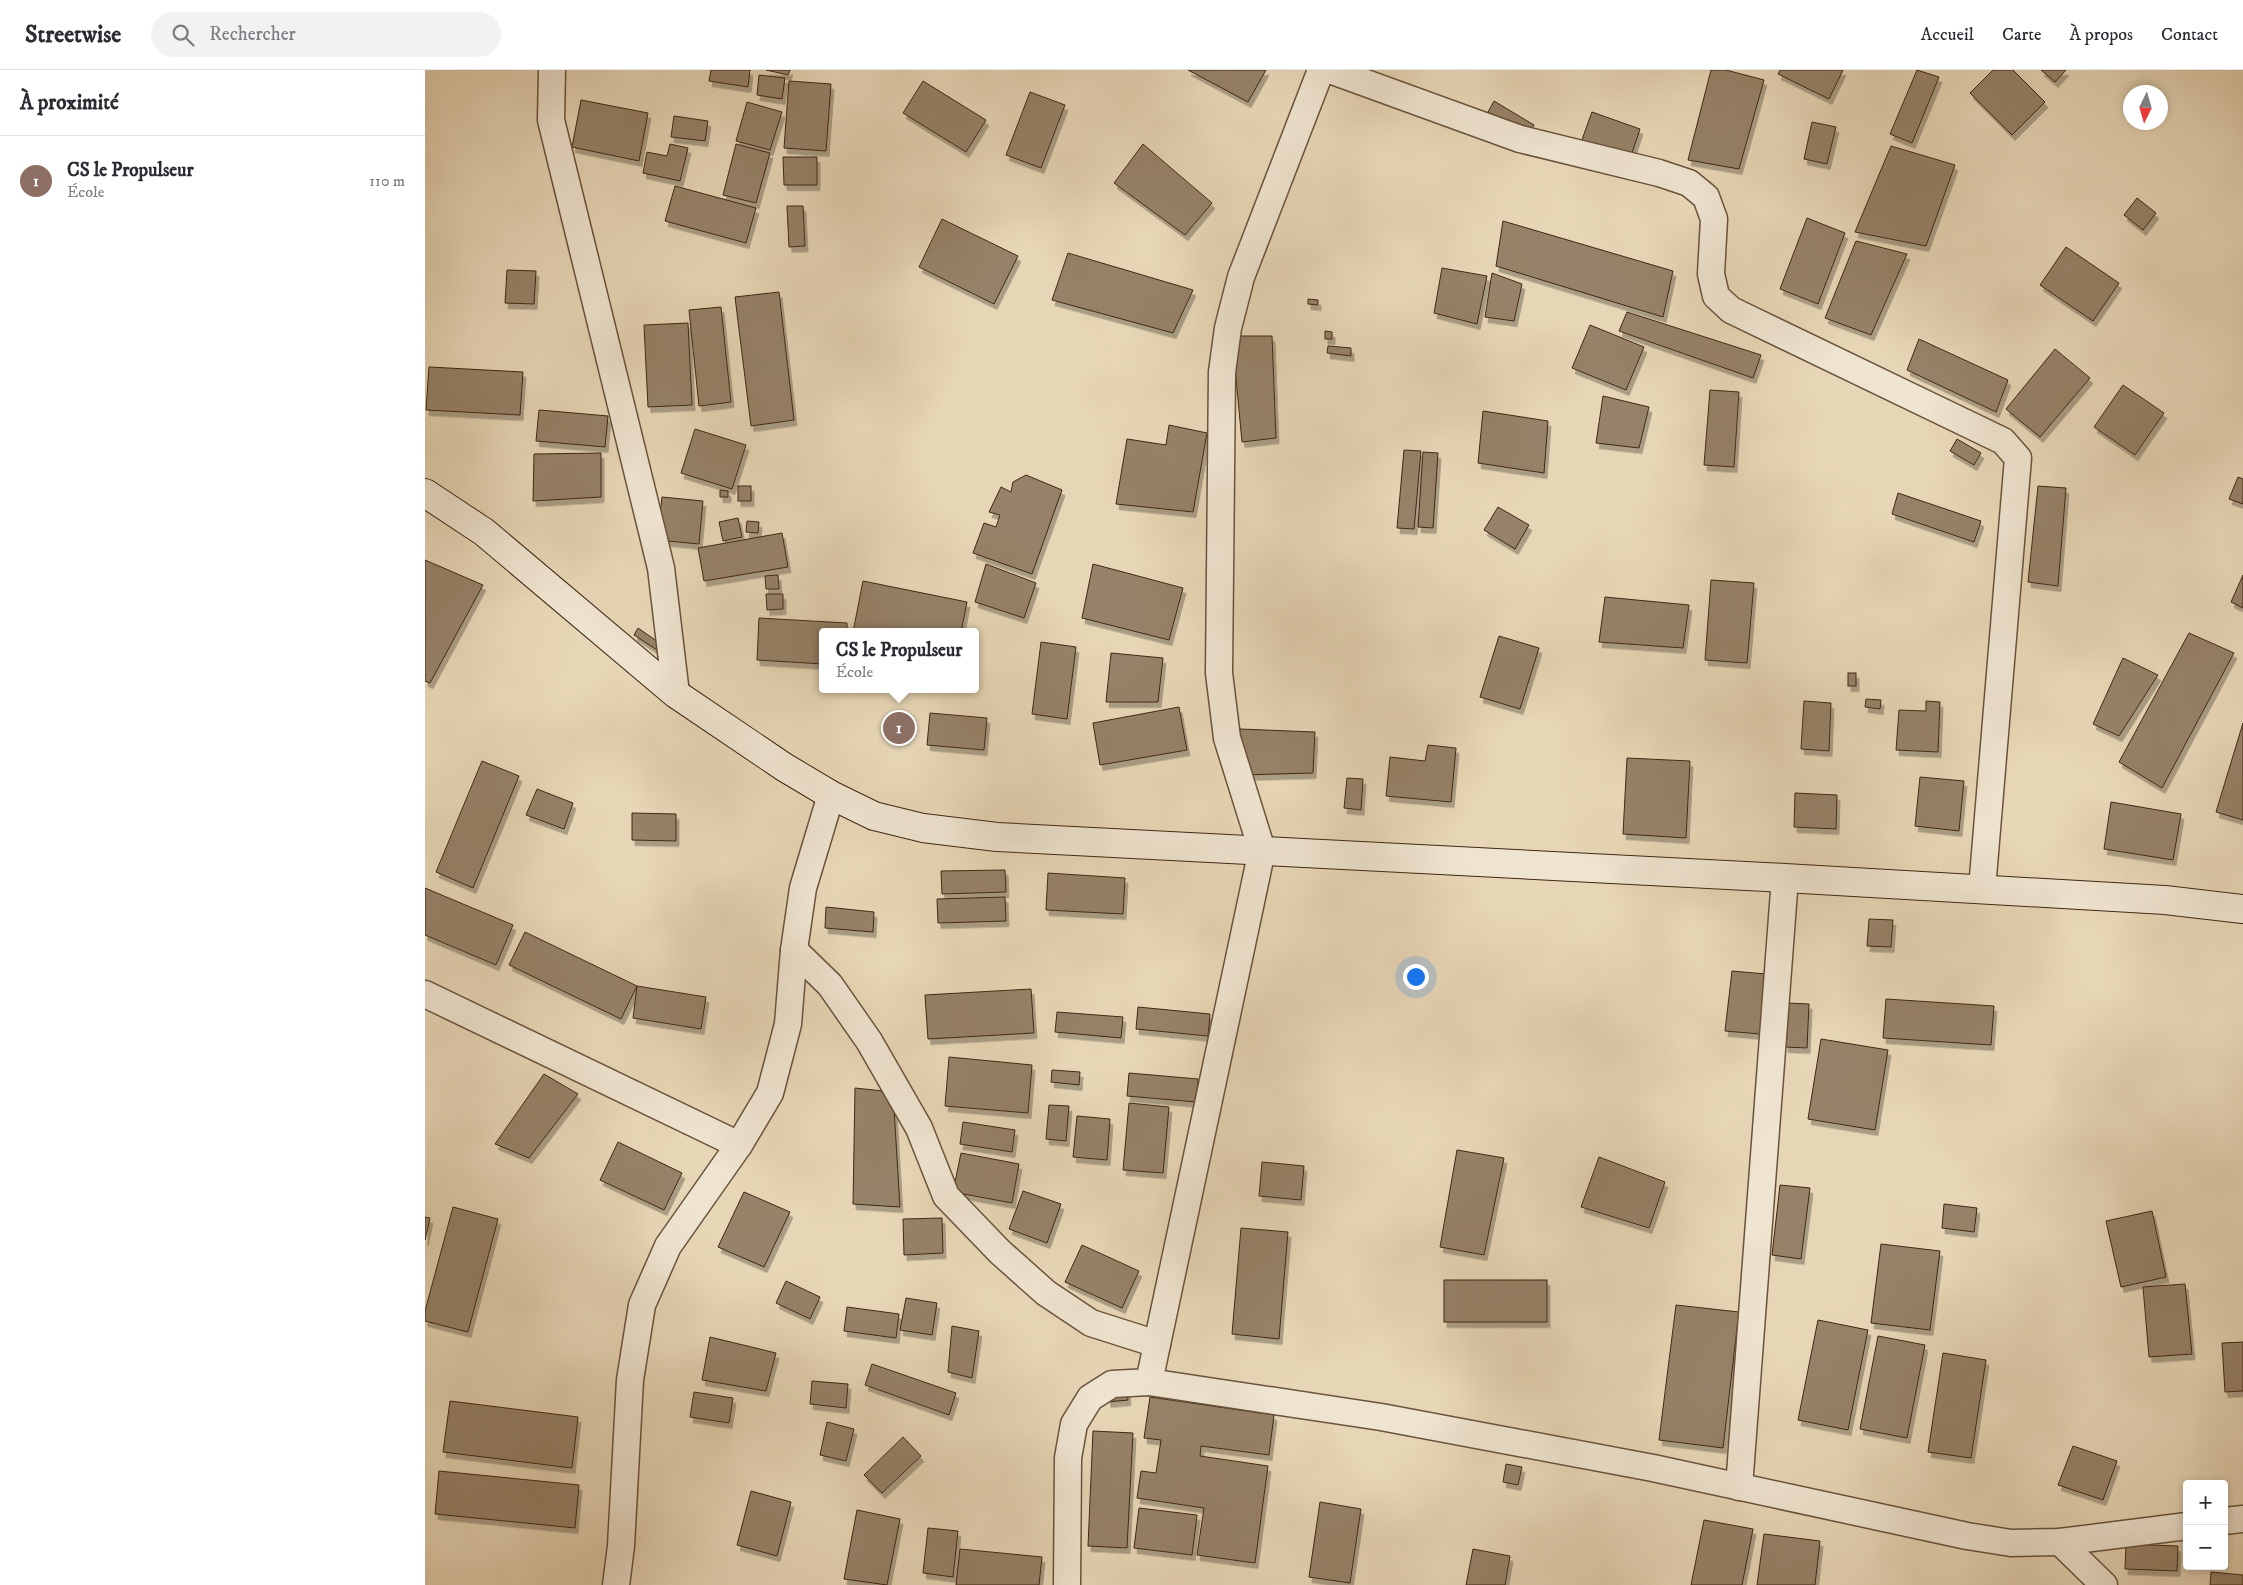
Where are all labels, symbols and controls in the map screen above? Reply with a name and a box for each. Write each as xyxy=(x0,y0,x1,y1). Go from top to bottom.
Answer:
search box xyxy=(151,12,501,57)
text: Streetwise xyxy=(25,20,121,50)
icon: search xyxy=(169,21,197,49)
text: Rechercher xyxy=(209,23,296,46)
text: Accueil xyxy=(1921,24,1974,46)
text: Carte xyxy=(2002,24,2041,46)
text: À propos xyxy=(2069,24,2133,46)
text: Contact xyxy=(2161,24,2218,46)
north arrow xyxy=(2123,85,2168,130)
text: À proximité xyxy=(20,90,119,116)
text: CS le Propulseur xyxy=(67,159,193,182)
text: 1 xyxy=(33,171,39,191)
text: 110 m xyxy=(369,171,405,191)
text: École xyxy=(67,182,104,202)
popup xyxy=(819,628,979,693)
text: CS le Propulseur xyxy=(836,639,962,662)
text: École xyxy=(836,662,873,682)
pin: 1 xyxy=(883,709,915,747)
your location xyxy=(1403,964,1429,990)
map controls xyxy=(2183,1480,2228,1570)
button: + xyxy=(2183,1480,2228,1525)
button: − xyxy=(2183,1525,2228,1570)

